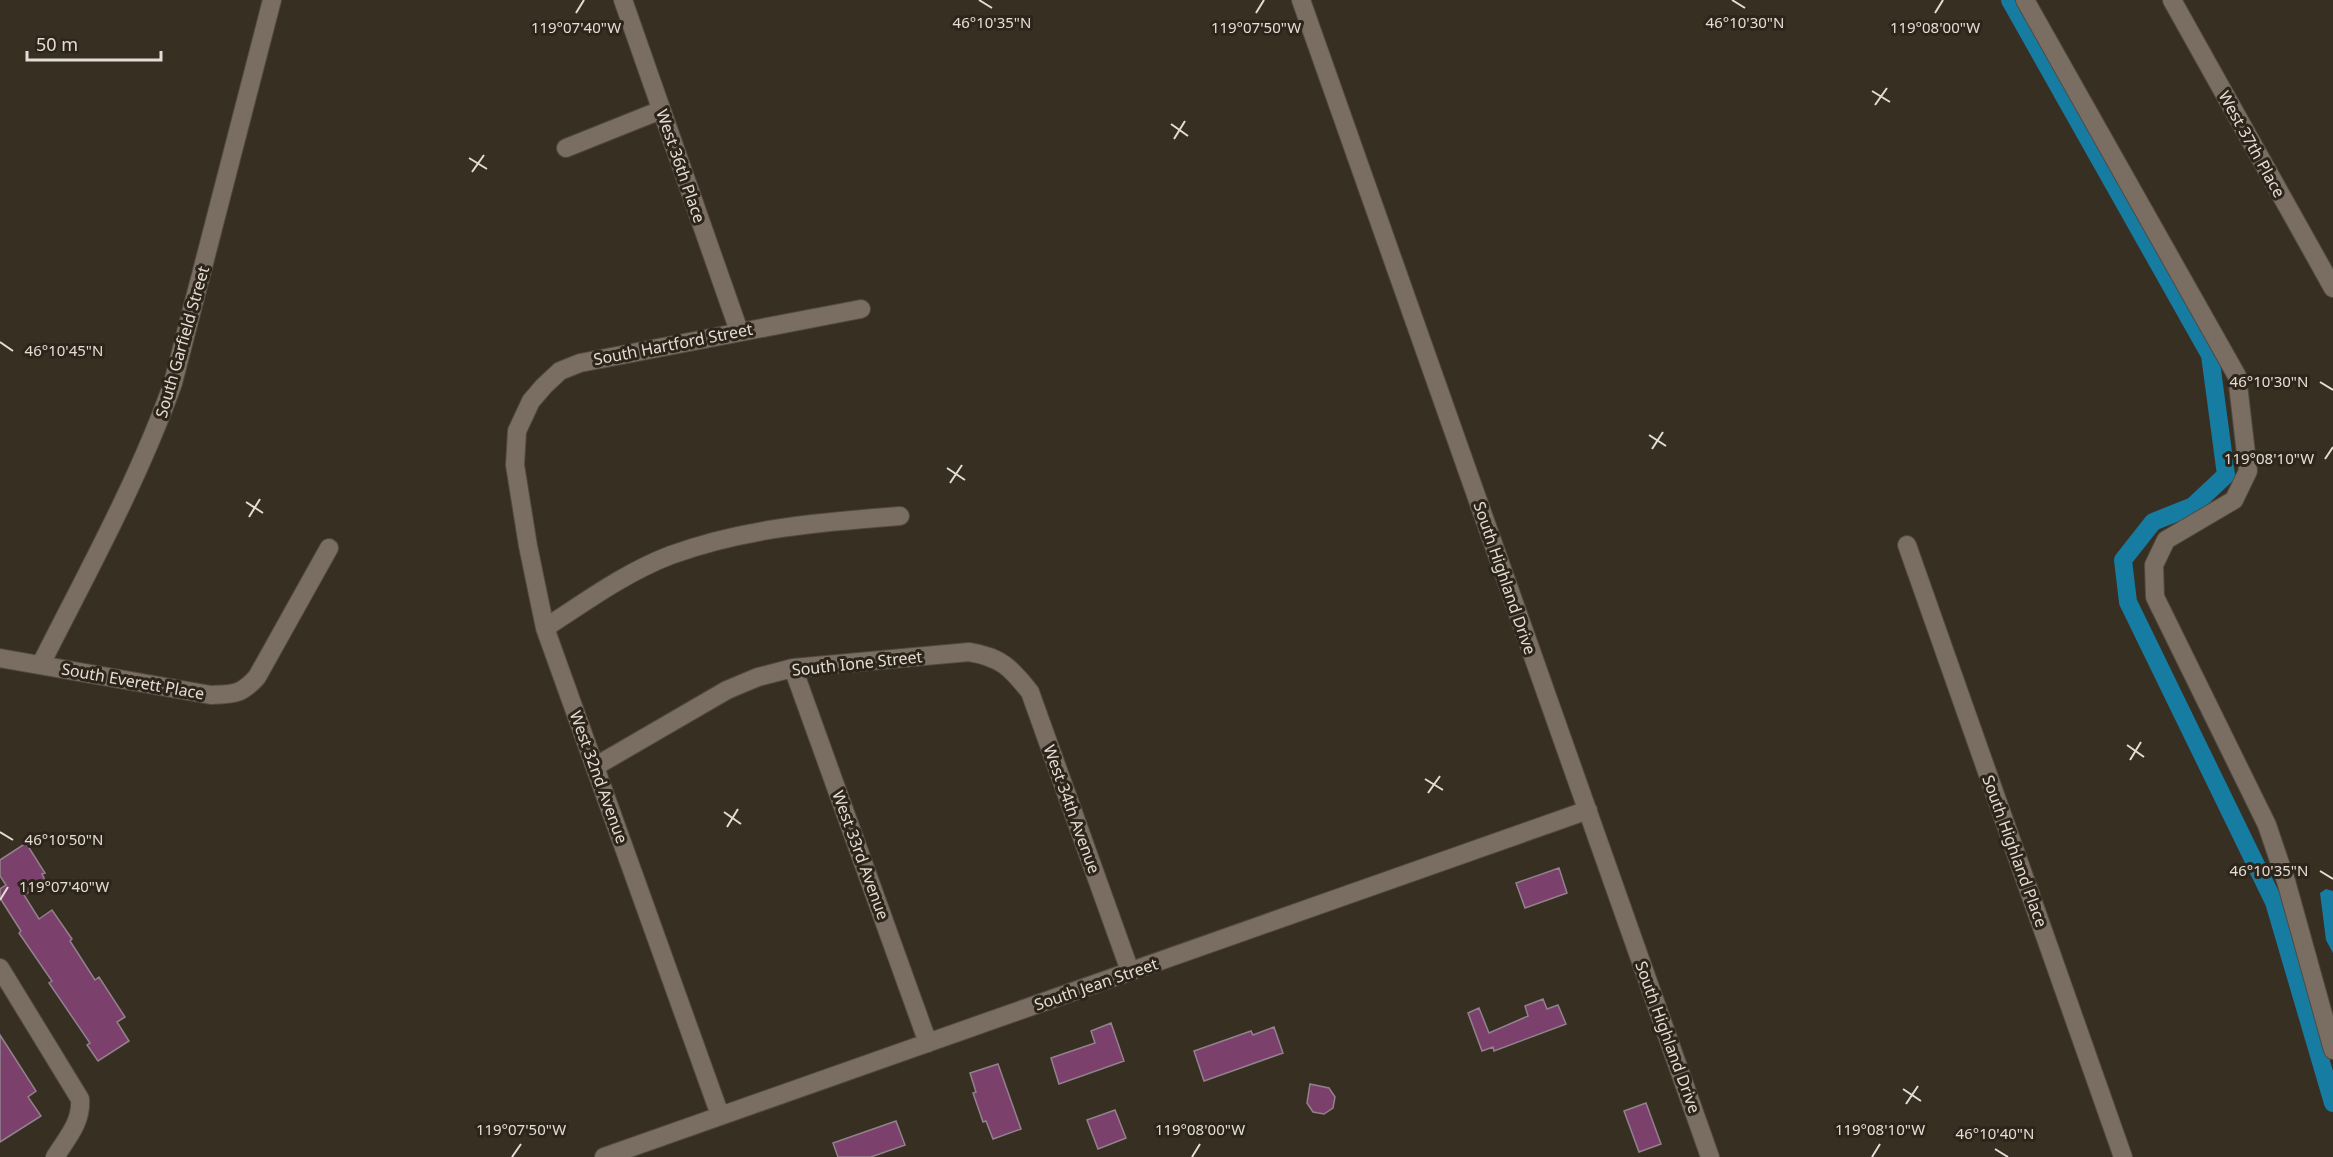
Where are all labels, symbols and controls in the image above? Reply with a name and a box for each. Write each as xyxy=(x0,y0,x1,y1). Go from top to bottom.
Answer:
text: 46°10'35"N xyxy=(953,12,1031,32)
text: 46°10'30"N xyxy=(1706,12,1784,32)
text: 119°07'40"W xyxy=(531,17,621,37)
text: 119°07'50"W xyxy=(1211,17,1301,37)
text: 119°08'00"W xyxy=(1890,17,1980,37)
scale bar xyxy=(27,24,160,62)
text: 50 m xyxy=(36,32,78,56)
street label: West 37th Place xyxy=(2214,87,2290,201)
street label: West 36th Place xyxy=(651,106,711,226)
street label: South Garfield Street xyxy=(150,263,214,420)
street label: South Hartford Street xyxy=(592,318,755,370)
text: 46°10'45"N xyxy=(25,340,103,360)
text: 46°10'30"N xyxy=(2230,371,2308,391)
text: 119°08'10"W xyxy=(2224,448,2314,468)
street label: South Highland Drive xyxy=(1468,499,1542,657)
street label: South Ione Street xyxy=(791,645,924,681)
street label: South Everett Place xyxy=(60,658,206,704)
street label: West 32nd Avenue xyxy=(565,708,633,846)
street label: West 34th Avenue xyxy=(1038,742,1106,876)
street label: South Highland Place xyxy=(1977,772,2053,930)
street label: West 33rd Avenue xyxy=(827,787,895,923)
text: 46°10'50"N xyxy=(25,829,103,849)
text: 46°10'35"N xyxy=(2230,860,2308,880)
text: 119°07'40"W xyxy=(19,876,109,896)
street label: South Jean Street xyxy=(1031,952,1161,1015)
street label: South Highland Drive xyxy=(1630,958,1706,1116)
text: 119°07'50"W xyxy=(476,1119,566,1139)
text: 119°08'00"W xyxy=(1155,1119,1245,1139)
text: 119°08'10"W xyxy=(1835,1119,1925,1139)
text: 46°10'40"N xyxy=(1956,1123,2034,1143)

